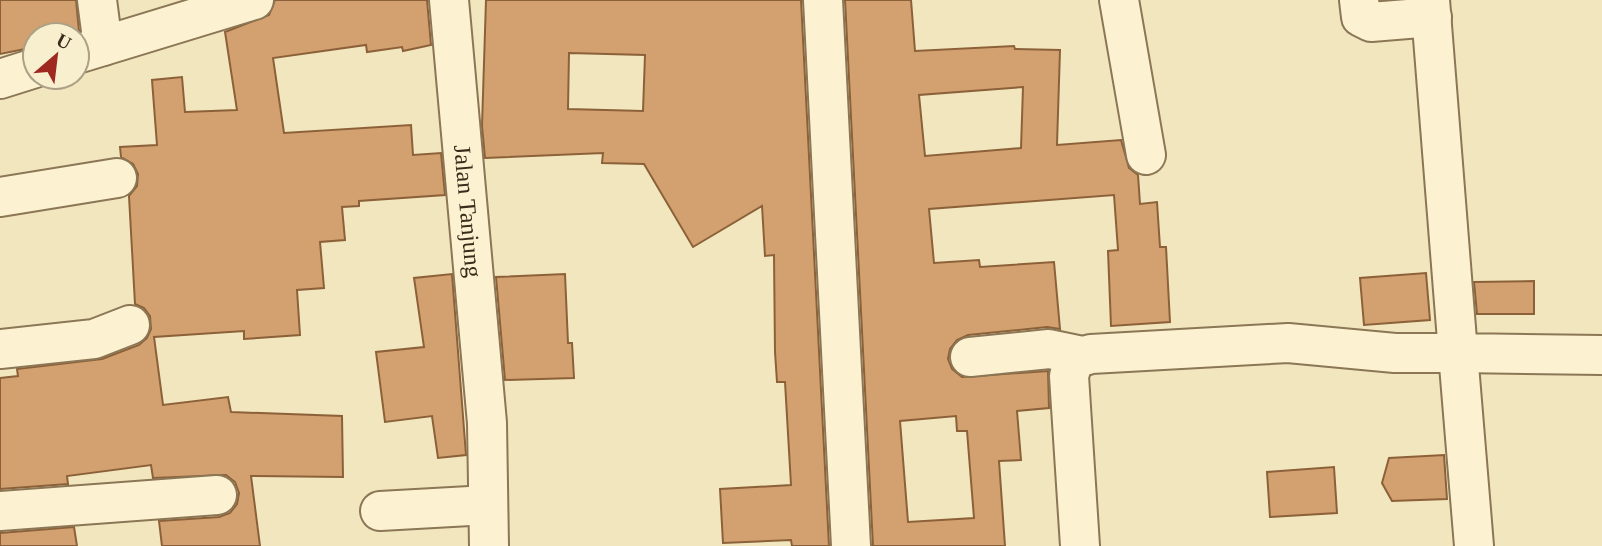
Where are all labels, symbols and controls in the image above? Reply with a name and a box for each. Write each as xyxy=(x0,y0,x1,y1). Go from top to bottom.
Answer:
north arrow xyxy=(21,21,91,91)
text: U xyxy=(53,29,75,54)
street label: Jalan Tanjung xyxy=(449,144,487,279)

